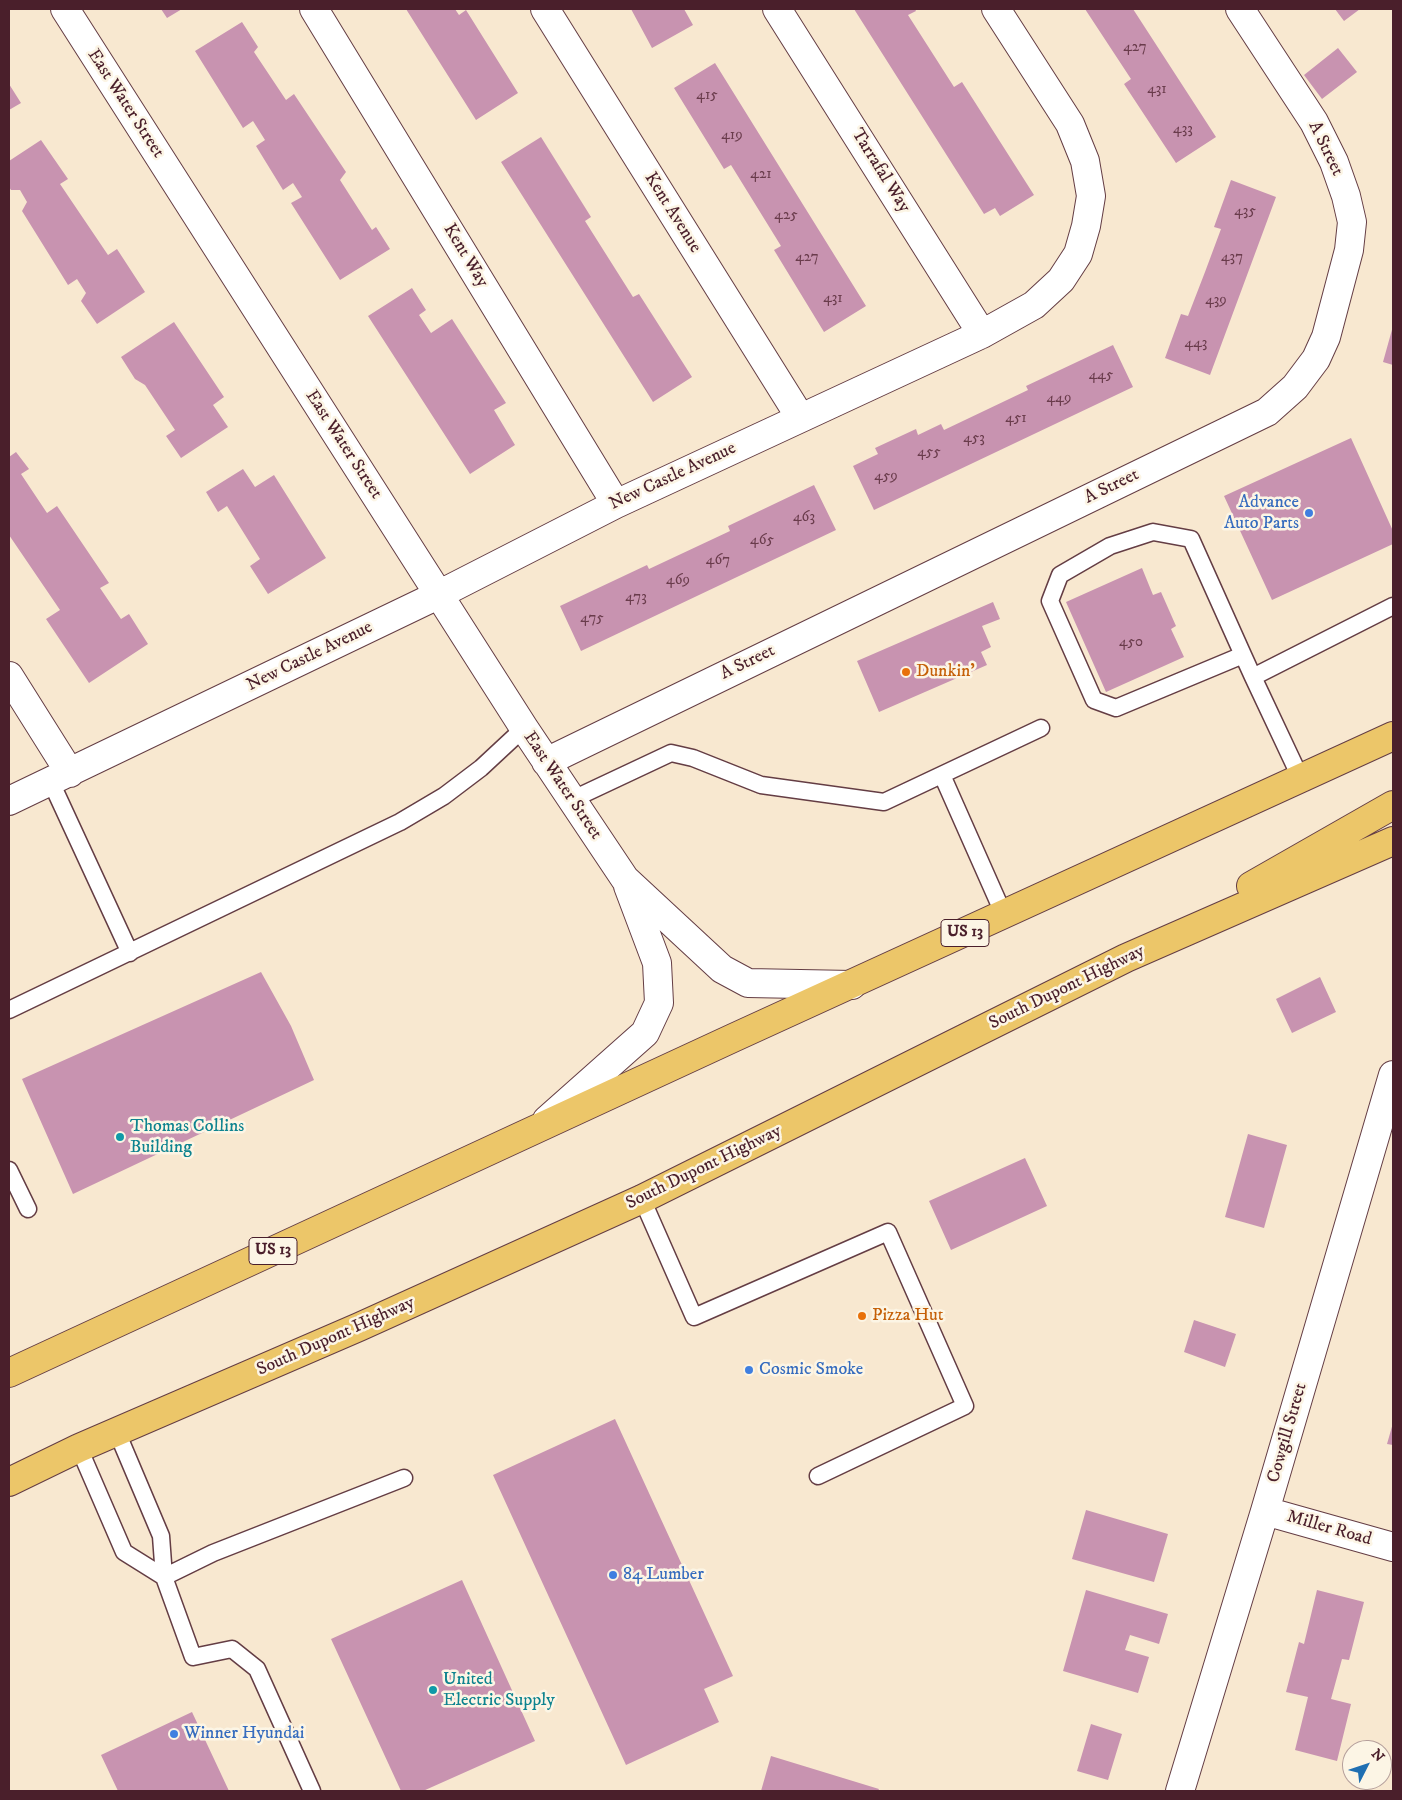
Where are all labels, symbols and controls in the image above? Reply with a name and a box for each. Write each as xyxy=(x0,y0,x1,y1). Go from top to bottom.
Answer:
house number: 427 xyxy=(1123,39,1147,57)
street label: East Water Street xyxy=(82,46,168,162)
house number: 431 xyxy=(1147,81,1167,99)
house number: 415 xyxy=(696,87,718,105)
street label: A Street xyxy=(1303,118,1347,180)
house number: 433 xyxy=(1173,121,1193,139)
street label: Tarrafal Way xyxy=(846,125,914,217)
house number: 419 xyxy=(721,127,743,145)
house number: 421 xyxy=(750,166,772,184)
street label: Kent Avenue xyxy=(639,169,705,257)
house number: 435 xyxy=(1234,203,1256,221)
house number: 425 xyxy=(774,207,798,225)
street label: Kent Way xyxy=(438,220,492,292)
house number: 427 xyxy=(795,249,819,267)
house number: 437 xyxy=(1221,249,1243,267)
house number: 431 xyxy=(823,290,843,308)
house number: 439 xyxy=(1205,292,1227,310)
house number: 443 xyxy=(1185,335,1207,353)
house number: 445 xyxy=(1089,367,1113,385)
street label: East Water Street xyxy=(300,387,386,503)
house number: 449 xyxy=(1047,390,1071,408)
house number: 451 xyxy=(1005,410,1027,428)
house number: 453 xyxy=(963,430,985,448)
street label: New Castle Avenue xyxy=(606,438,740,516)
house number: 455 xyxy=(917,444,941,462)
street label: A Street xyxy=(1081,465,1143,509)
house number: 459 xyxy=(874,468,898,486)
place label: Advance Auto Parts xyxy=(1224,492,1299,534)
marker: Advance Auto Parts xyxy=(1303,507,1315,519)
house number: 463 xyxy=(793,509,815,527)
house number: 465 xyxy=(750,532,774,550)
house number: 467 xyxy=(706,552,730,570)
house number: 469 xyxy=(666,572,690,590)
house number: 473 xyxy=(625,589,647,607)
house number: 475 xyxy=(580,610,604,628)
street label: New Castle Avenue xyxy=(244,617,376,697)
house number: 450 xyxy=(1119,634,1143,652)
street label: A Street xyxy=(717,641,779,685)
place label: Dunkin' xyxy=(916,661,975,683)
marker: Dunkin' xyxy=(900,666,912,678)
street label: East Water Street xyxy=(518,728,606,844)
road number: US 13 xyxy=(941,920,989,946)
street label: South Dupont Highway xyxy=(986,941,1148,1035)
place label: Thomas Collins Building xyxy=(130,1116,244,1158)
street label: South Dupont Highway xyxy=(623,1121,785,1215)
marker: Thomas Collins Building xyxy=(114,1131,126,1143)
road number: US 13 xyxy=(249,1238,297,1264)
street label: South Dupont Highway xyxy=(254,1293,418,1381)
place label: Pizza Hut xyxy=(872,1305,943,1327)
marker: Pizza Hut xyxy=(856,1310,868,1322)
place label: Cosmic Smoke xyxy=(759,1359,863,1381)
marker: Cosmic Smoke xyxy=(743,1364,755,1376)
street label: Cowgill Street xyxy=(1263,1381,1313,1485)
street label: Miller Road xyxy=(1284,1507,1374,1551)
place label: 84 Lumber xyxy=(623,1564,704,1586)
marker: 84 Lumber xyxy=(607,1569,619,1581)
place label: United Electric Supply xyxy=(443,1669,555,1712)
marker: United Electric Supply xyxy=(427,1684,439,1696)
place label: Winner Hyundai xyxy=(184,1723,304,1745)
marker: Winner Hyundai xyxy=(168,1728,180,1740)
north arrow xyxy=(1342,1740,1392,1790)
text: N xyxy=(1367,1746,1388,1766)

